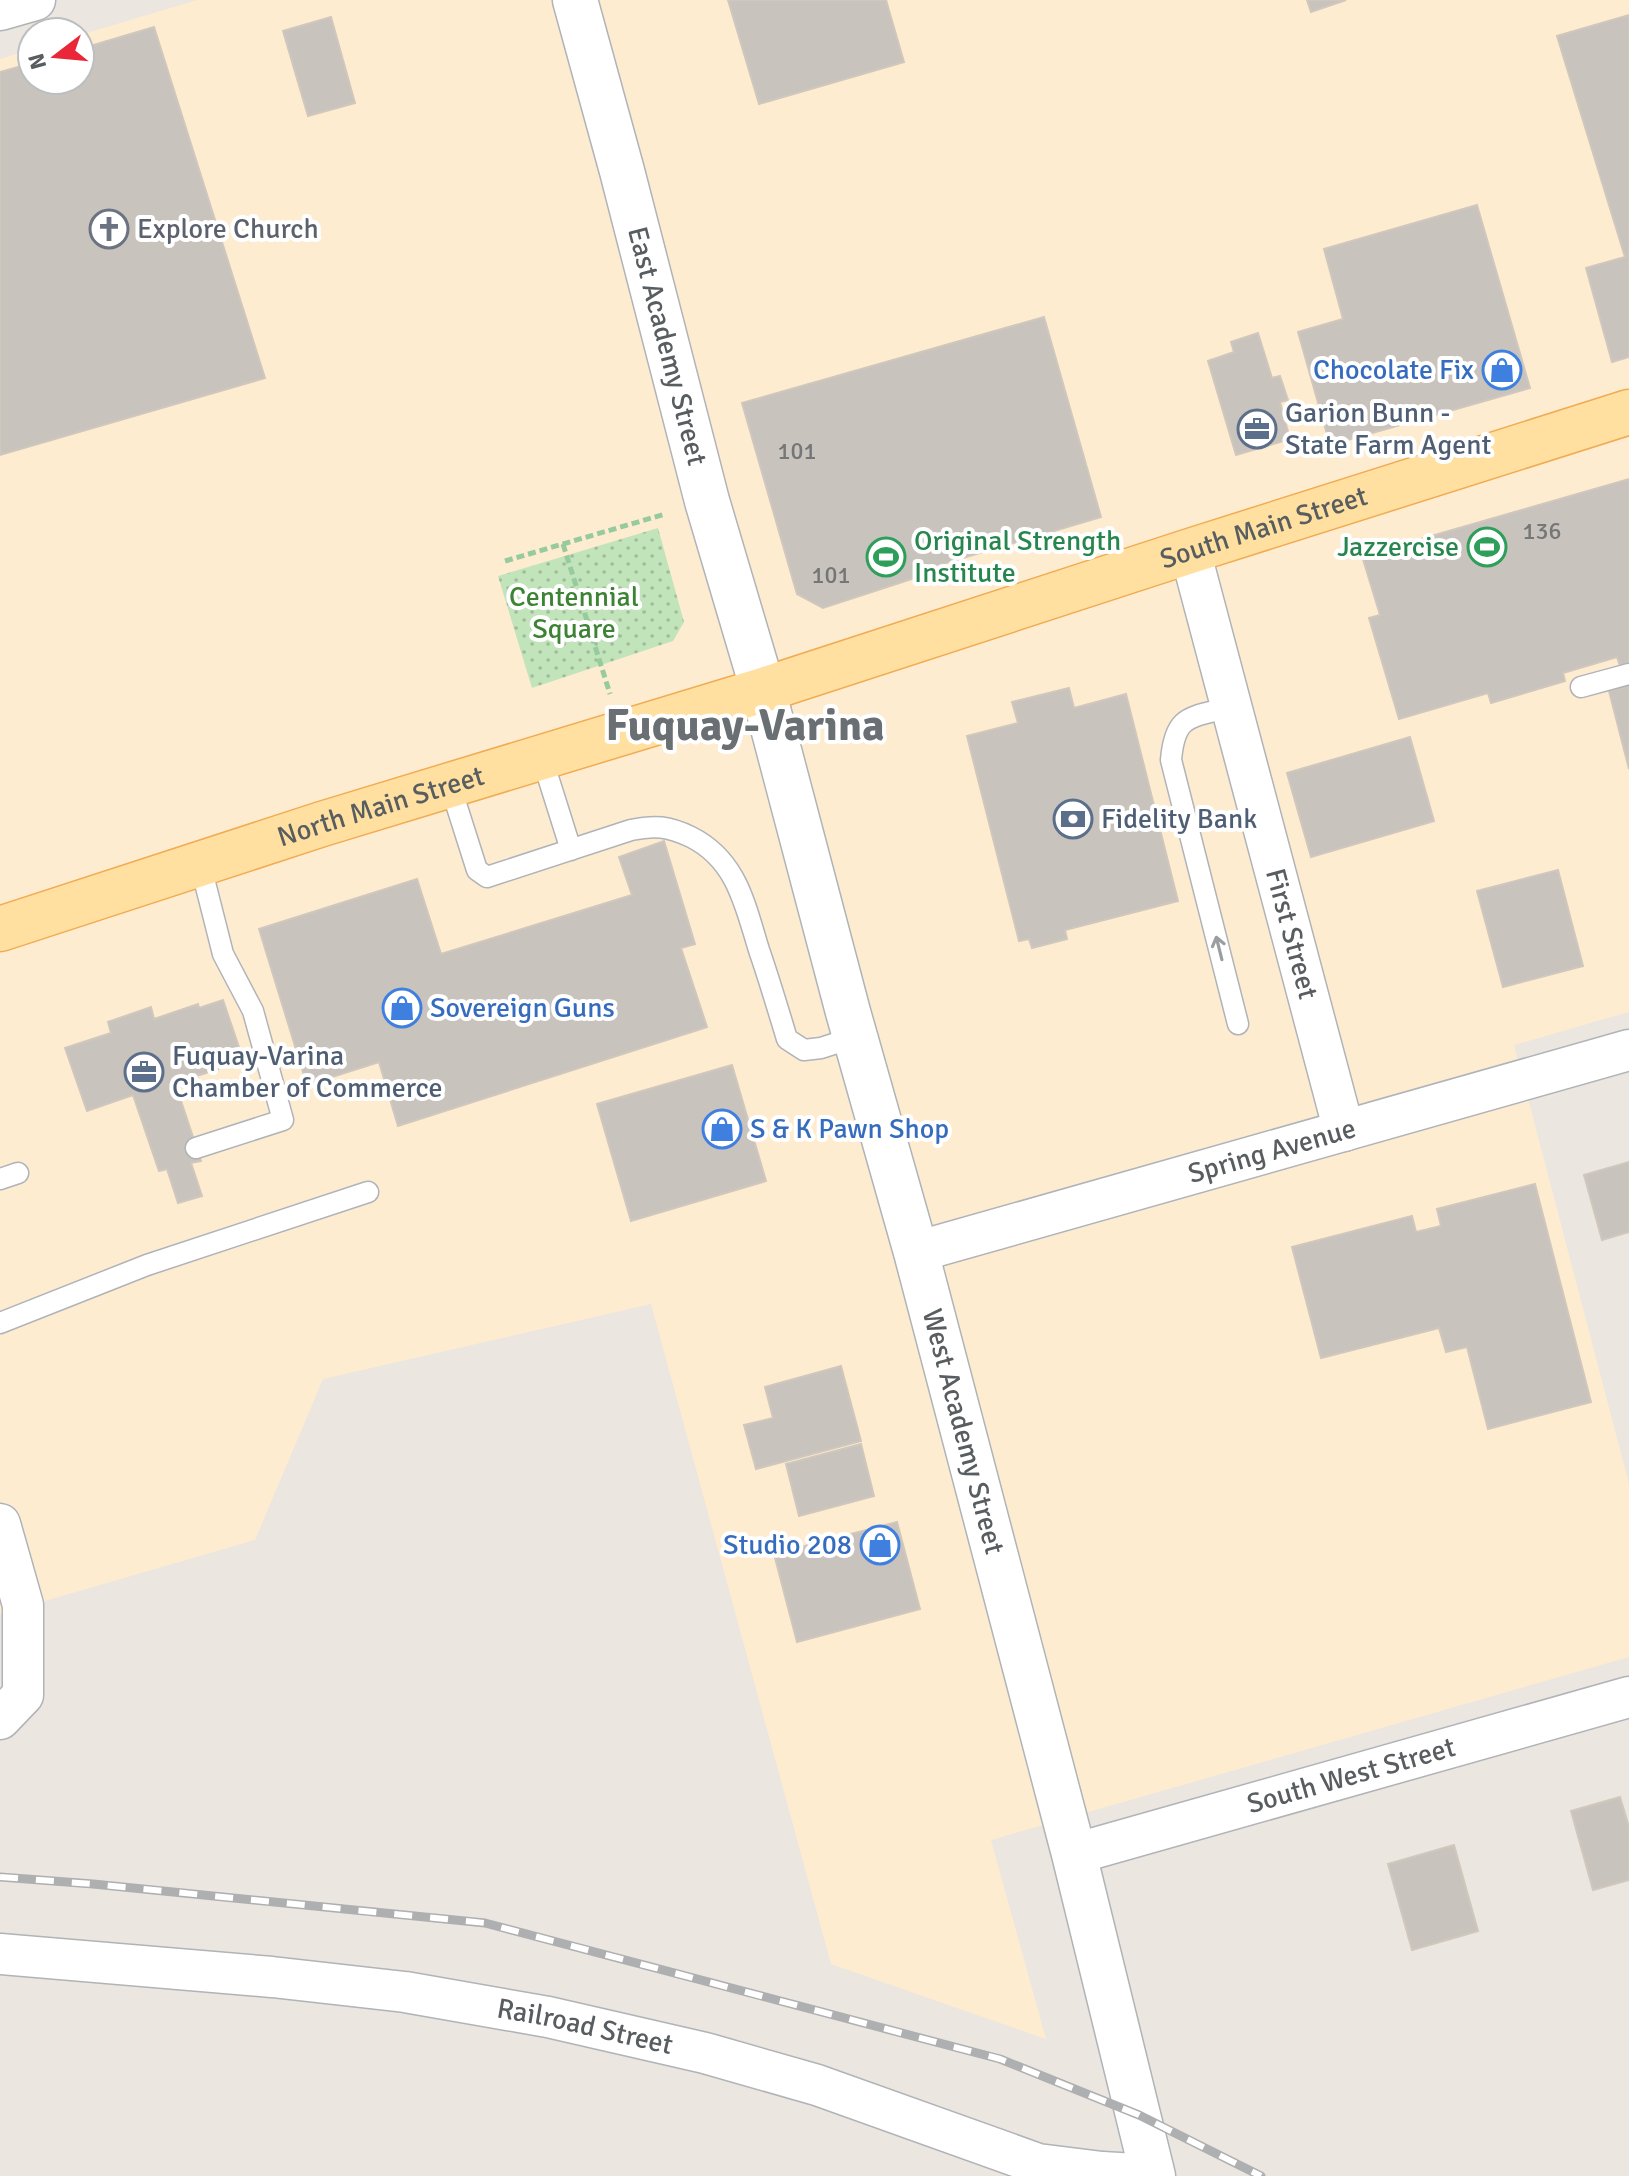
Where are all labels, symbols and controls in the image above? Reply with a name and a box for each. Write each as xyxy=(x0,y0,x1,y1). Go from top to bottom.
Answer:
north arrow xyxy=(16,16,96,96)
text: N xyxy=(22,50,52,72)
church icon: Explore Church xyxy=(88,208,130,250)
place label: Explore Church xyxy=(137,212,319,246)
street label: East Academy Street xyxy=(620,223,714,469)
shop icon: Chocolate Fix xyxy=(1481,349,1523,391)
place label: Chocolate Fix xyxy=(1313,353,1474,387)
place label: Garion Bunn - State Farm Agent xyxy=(1285,396,1492,462)
office icon: Garion Bunn - State Farm Agent xyxy=(1236,408,1278,450)
house number: 101 xyxy=(778,436,816,466)
street label: South Main Street xyxy=(1156,479,1372,577)
house number: 136 xyxy=(1523,516,1561,546)
place label: Original Strength Institute xyxy=(914,524,1121,590)
sports icon: Jazzercise xyxy=(1466,526,1508,568)
place label: Jazzercise xyxy=(1337,530,1459,564)
sports icon: Original Strength Institute xyxy=(865,536,907,578)
house number: 101 xyxy=(812,560,850,590)
park label: Centennial Square xyxy=(509,580,639,646)
district label: Fuquay-Varina xyxy=(605,699,885,753)
street label: North Main Street xyxy=(273,759,488,854)
bank icon: Fidelity Bank xyxy=(1052,798,1094,840)
place label: Fidelity Bank xyxy=(1101,802,1257,836)
street label: First Street xyxy=(1258,865,1325,1003)
one-way arrow xyxy=(1211,936,1226,962)
shop icon: Sovereign Guns xyxy=(381,987,423,1029)
place label: Sovereign Guns xyxy=(430,991,615,1025)
place label: Fuquay-Varina Chamber of Commerce xyxy=(172,1039,443,1105)
office icon: Fuquay-Varina Chamber of Commerce xyxy=(123,1051,165,1093)
shop icon: S & K Pawn Shop xyxy=(701,1108,743,1150)
street label: Spring Avenue xyxy=(1184,1111,1360,1191)
place label: S & K Pawn Shop xyxy=(750,1112,949,1146)
street label: West Academy Street xyxy=(915,1305,1012,1558)
shop icon: Studio 208 xyxy=(859,1524,901,1566)
place label: Studio 208 xyxy=(723,1528,852,1562)
street label: South West Street xyxy=(1243,1730,1459,1821)
street label: Railroad Street xyxy=(494,1991,676,2062)

